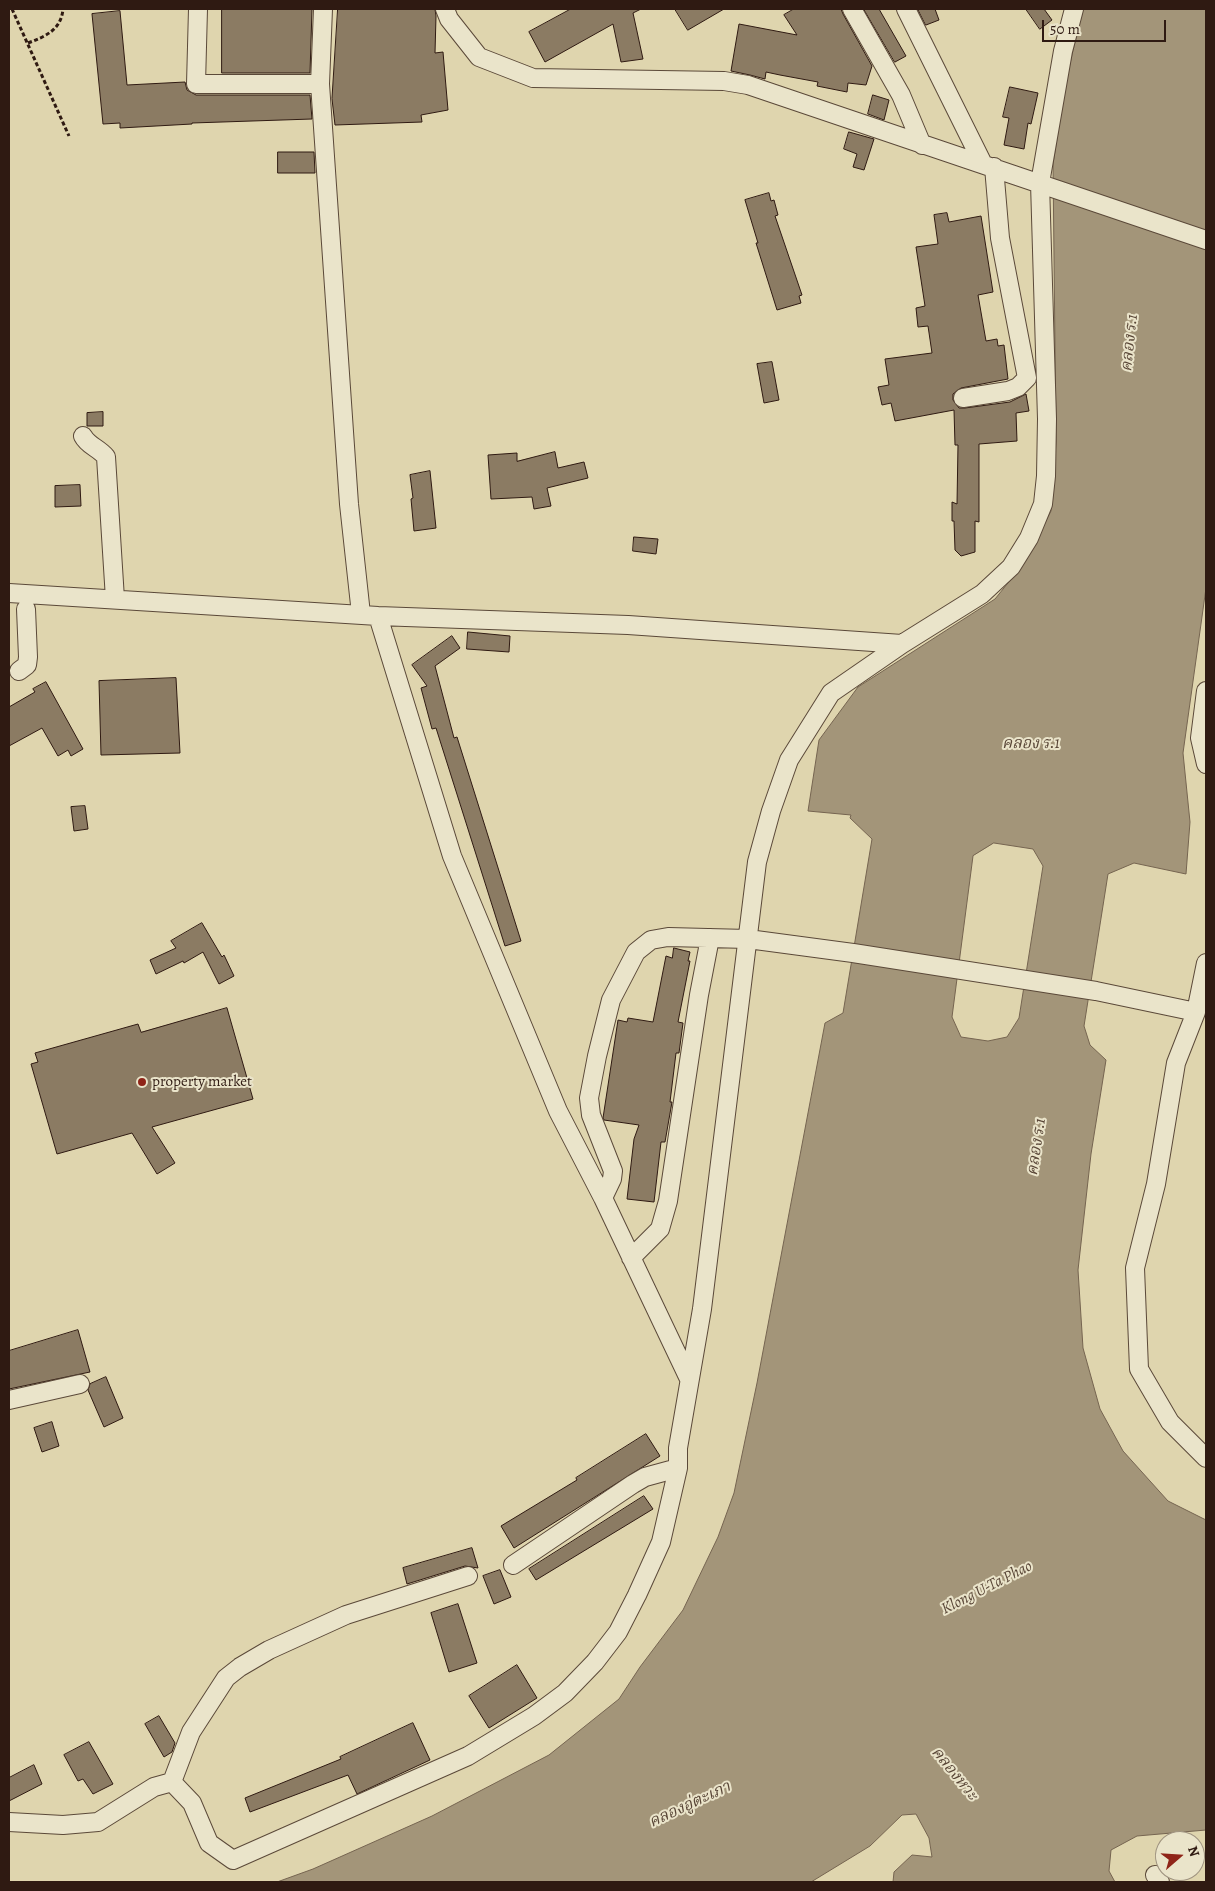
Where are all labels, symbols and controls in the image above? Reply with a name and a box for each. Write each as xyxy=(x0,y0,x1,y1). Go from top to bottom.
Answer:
scale bar xyxy=(1045,10,1169,42)
text: 50 m xyxy=(1050,19,1080,39)
water label: คลอง ร.1 xyxy=(1117,313,1143,373)
water label: คลอง ร.1 xyxy=(1002,734,1060,754)
place label: property market xyxy=(152,1073,252,1091)
marker: property market xyxy=(136,1076,148,1088)
water label: คลอง ร.1 xyxy=(1023,1117,1051,1177)
water label: Klong U-Ta Phao xyxy=(938,1557,1036,1619)
water label: คลองหวะ xyxy=(927,1743,981,1805)
water label: คลองอู่ตะเภา xyxy=(646,1778,734,1832)
north arrow xyxy=(1155,1831,1205,1881)
text: N xyxy=(1183,1843,1204,1859)

